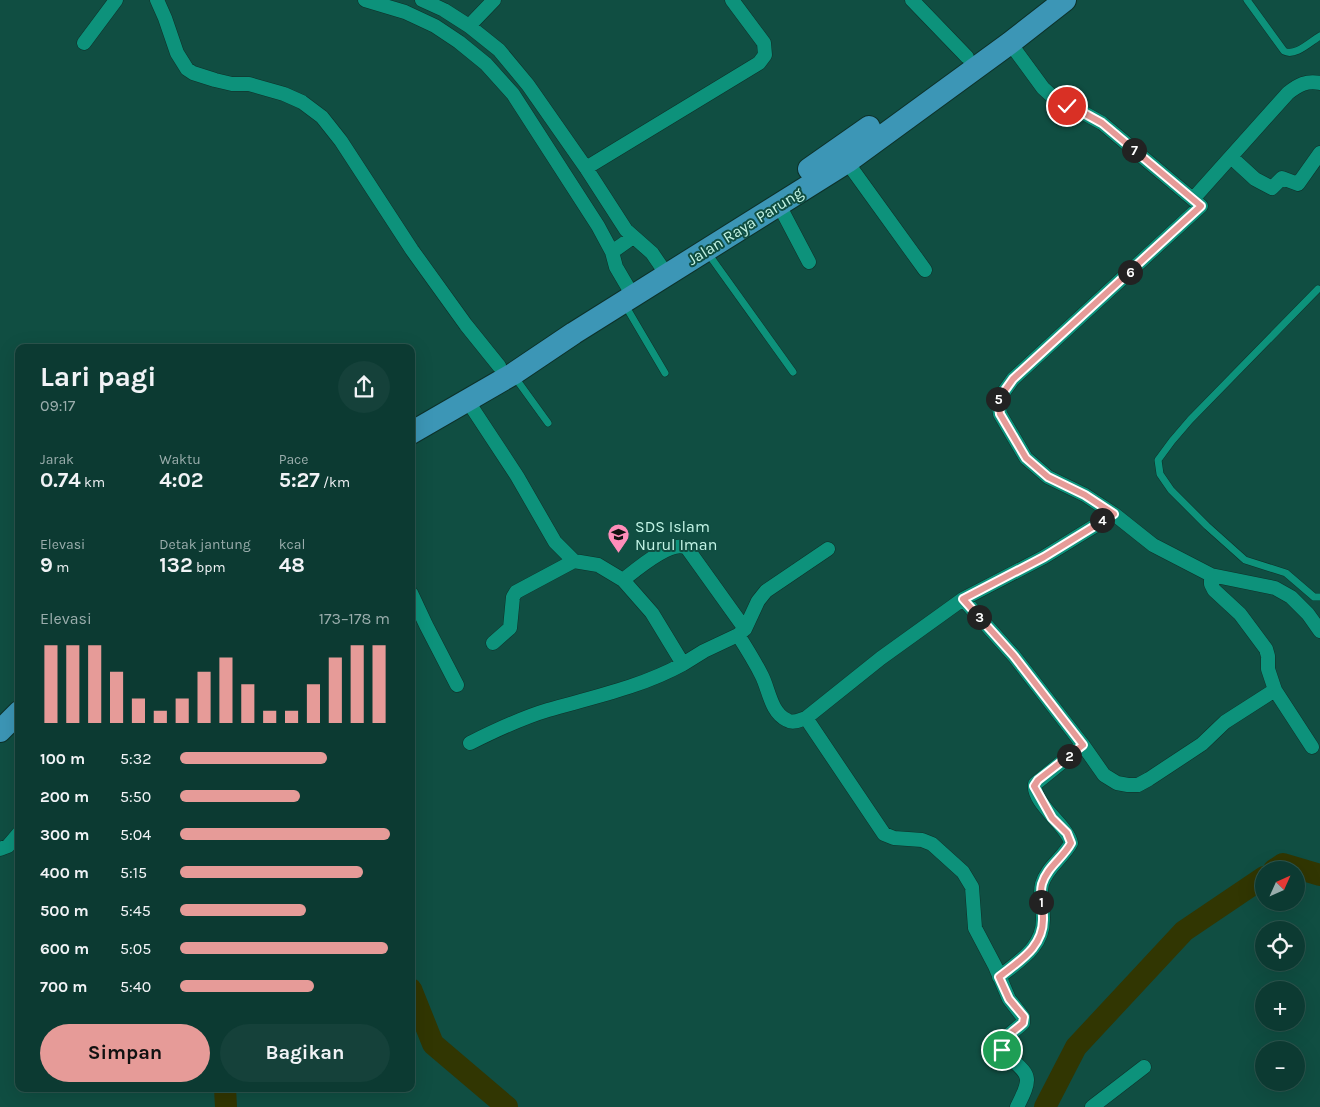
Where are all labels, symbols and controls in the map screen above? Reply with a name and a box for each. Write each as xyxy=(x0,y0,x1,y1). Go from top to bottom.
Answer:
pin xyxy=(1046,85,1088,127)
icon: check xyxy=(1053,92,1081,120)
pin: 7 xyxy=(1122,138,1146,162)
text: 7 xyxy=(1131,142,1138,159)
street label: Jalan Raya Parung xyxy=(684,183,806,269)
pin: 6 xyxy=(1118,260,1142,284)
text: 6 xyxy=(1126,264,1135,281)
text: Lari pagi xyxy=(40,360,156,393)
button: share xyxy=(338,361,390,413)
pin: 5 xyxy=(986,386,1010,412)
text: 5 xyxy=(994,391,1003,408)
text: 09:17 xyxy=(40,396,75,415)
text: Jarak xyxy=(40,451,74,468)
text: Waktu xyxy=(159,451,201,468)
text: Pace xyxy=(279,451,309,468)
text: 0.74 xyxy=(40,468,81,492)
text: 4:02 xyxy=(159,468,203,492)
text: 5:27 xyxy=(279,468,320,492)
text: km xyxy=(81,474,105,491)
text: /km xyxy=(320,474,350,491)
pin: 4 xyxy=(1090,508,1114,532)
text: 4 xyxy=(1098,512,1107,529)
place label: SDS Islam Nurul Iman xyxy=(635,517,717,554)
school or university icon: SDS Islam Nurul Iman xyxy=(607,523,631,554)
text: Elevasi xyxy=(40,536,85,553)
text: Detak jantung xyxy=(159,536,251,553)
text: kcal xyxy=(279,536,305,553)
text: 9 xyxy=(40,553,53,577)
text: 132 xyxy=(159,553,193,577)
text: 48 xyxy=(279,553,305,577)
text: m xyxy=(53,559,69,576)
text: bpm xyxy=(193,559,226,576)
pin: 3 xyxy=(966,604,992,630)
text: Elevasi xyxy=(40,609,92,628)
text: 173–178 m xyxy=(319,609,390,628)
text: 3 xyxy=(975,609,984,626)
pin: 2 xyxy=(1056,744,1082,768)
text: 2 xyxy=(1065,748,1074,765)
text: 100 m xyxy=(40,749,85,768)
text: 5:32 xyxy=(120,749,151,768)
text: 200 m xyxy=(40,787,89,806)
text: 5:50 xyxy=(120,787,151,806)
text: 300 m xyxy=(40,825,89,844)
text: 5:04 xyxy=(120,825,151,844)
north arrow xyxy=(1255,861,1305,911)
map controls xyxy=(1255,861,1305,1091)
text: 400 m xyxy=(40,863,89,882)
text: 5:15 xyxy=(120,863,147,882)
pin: 1 xyxy=(1028,890,1054,914)
text: 1 xyxy=(1039,894,1044,911)
text: 500 m xyxy=(40,901,89,920)
text: 5:45 xyxy=(120,901,151,920)
button: locate xyxy=(1255,921,1305,971)
text: 600 m xyxy=(40,939,89,958)
text: 5:05 xyxy=(120,939,151,958)
text: 700 m xyxy=(40,977,87,996)
text: 5:40 xyxy=(120,977,151,996)
button: + xyxy=(1255,981,1305,1031)
button: Simpan xyxy=(40,1024,210,1082)
button: Bagikan xyxy=(220,1024,390,1082)
pin xyxy=(981,1029,1023,1071)
icon: arrive xyxy=(988,1036,1016,1064)
button: − xyxy=(1255,1041,1305,1091)

